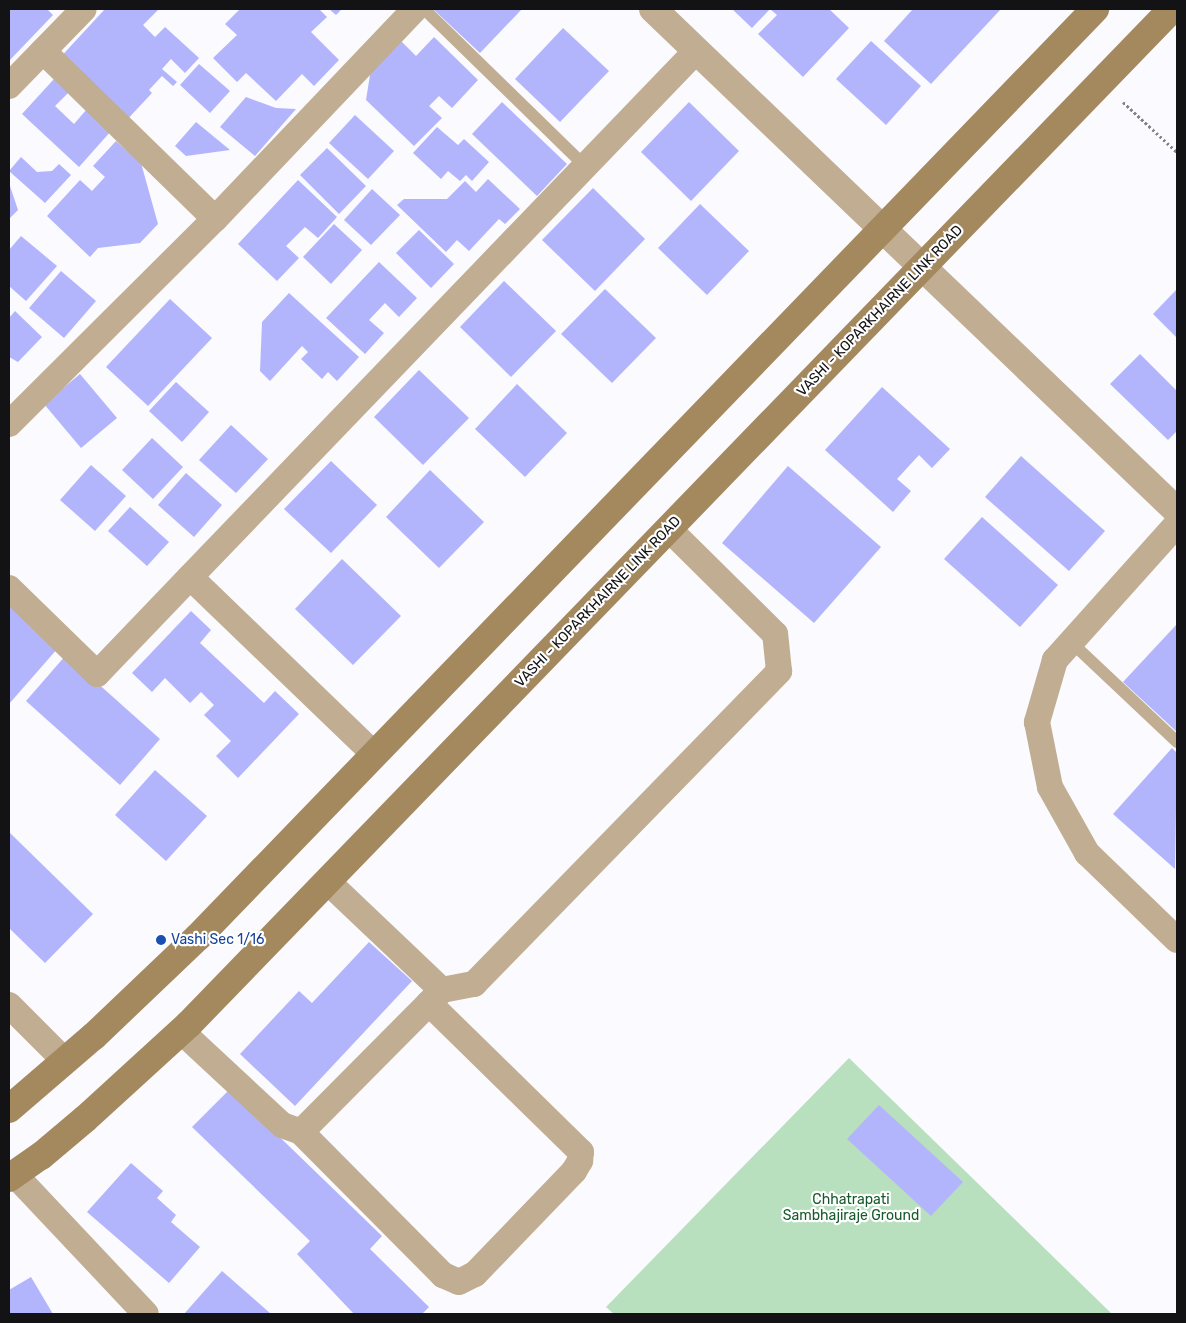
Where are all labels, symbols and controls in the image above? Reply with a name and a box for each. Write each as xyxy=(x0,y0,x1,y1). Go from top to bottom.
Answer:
street label: VASHI - KOPARKHAIRNE LINK ROAD xyxy=(794,222,966,400)
street label: VASHI - KOPARKHAIRNE LINK ROAD xyxy=(512,513,684,691)
place label: Vashi Sec 1/16 xyxy=(171,932,264,948)
marker: Vashi Sec 1/16 xyxy=(155,934,167,946)
park label: Chhatrapati Sambhajiraje Ground xyxy=(783,1192,919,1224)

